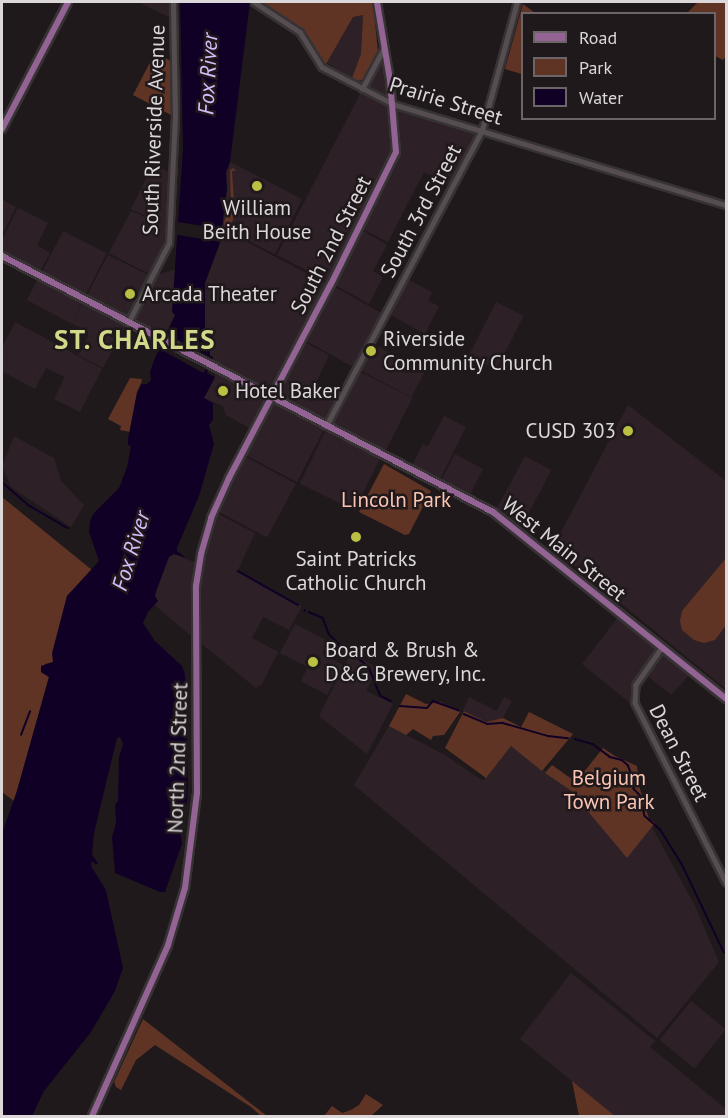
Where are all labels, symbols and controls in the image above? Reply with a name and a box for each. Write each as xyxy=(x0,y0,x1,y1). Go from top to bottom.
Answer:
legend xyxy=(521,12,716,120)
street label: South Riverside Avenue xyxy=(138,24,170,236)
text: Road xyxy=(579,26,617,49)
water label: Fox River xyxy=(193,32,223,116)
text: Park xyxy=(579,56,612,79)
street label: Prairie Street xyxy=(386,72,506,130)
text: Water xyxy=(579,86,623,109)
street label: South 3rd Street xyxy=(375,140,467,282)
street label: South 2nd Street xyxy=(285,172,377,318)
marker: William Beith House xyxy=(250,179,264,193)
place label: William Beith House xyxy=(203,195,311,245)
place label: Arcada Theater xyxy=(142,281,278,307)
marker: Arcada Theater xyxy=(123,287,137,301)
district label: ST. CHARLES xyxy=(53,324,217,356)
place label: Riverside Community Church xyxy=(383,326,553,376)
marker: Riverside Community Church xyxy=(364,344,378,358)
place label: Hotel Baker xyxy=(235,378,340,404)
marker: Hotel Baker xyxy=(216,384,230,398)
place label: CUSD 303 xyxy=(525,418,616,444)
marker: CUSD 303 xyxy=(621,424,635,438)
park label: Lincoln Park xyxy=(341,487,451,513)
street label: West Main Street xyxy=(497,491,631,607)
water label: Fox River xyxy=(106,508,156,594)
marker: Saint Patricks Catholic Church xyxy=(349,530,363,544)
place label: Saint Patricks Catholic Church xyxy=(285,546,427,596)
place label: Board & Brush & D&G Brewery, Inc. xyxy=(325,637,487,687)
marker: Board & Brush & D&G Brewery, Inc. xyxy=(306,655,320,669)
street label: North 2nd Street xyxy=(163,682,193,834)
street label: Dean Street xyxy=(644,700,714,806)
park label: Belgium Town Park xyxy=(563,765,655,815)

